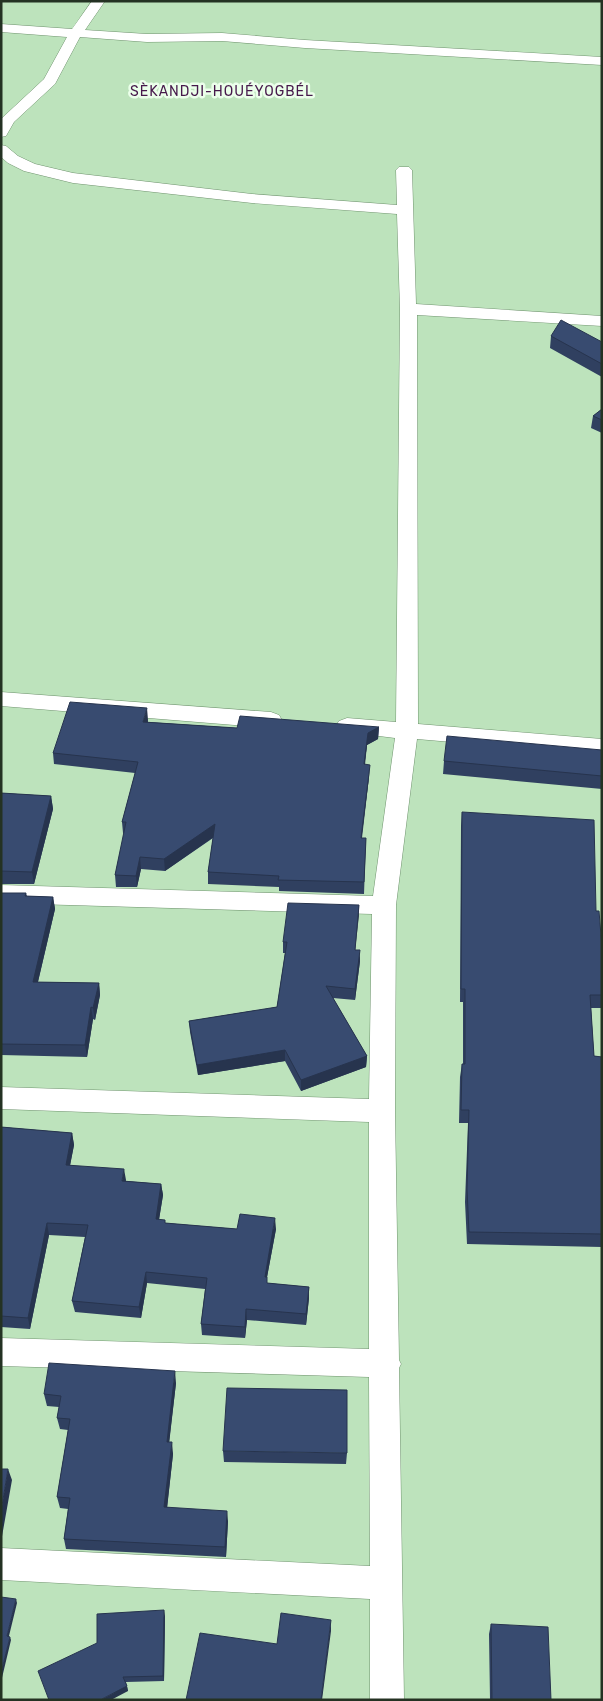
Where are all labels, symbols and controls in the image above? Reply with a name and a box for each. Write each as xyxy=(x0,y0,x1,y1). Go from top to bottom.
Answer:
district label: SÈKANDJI-HOUÉYOGBÉL xyxy=(130,82,314,100)

